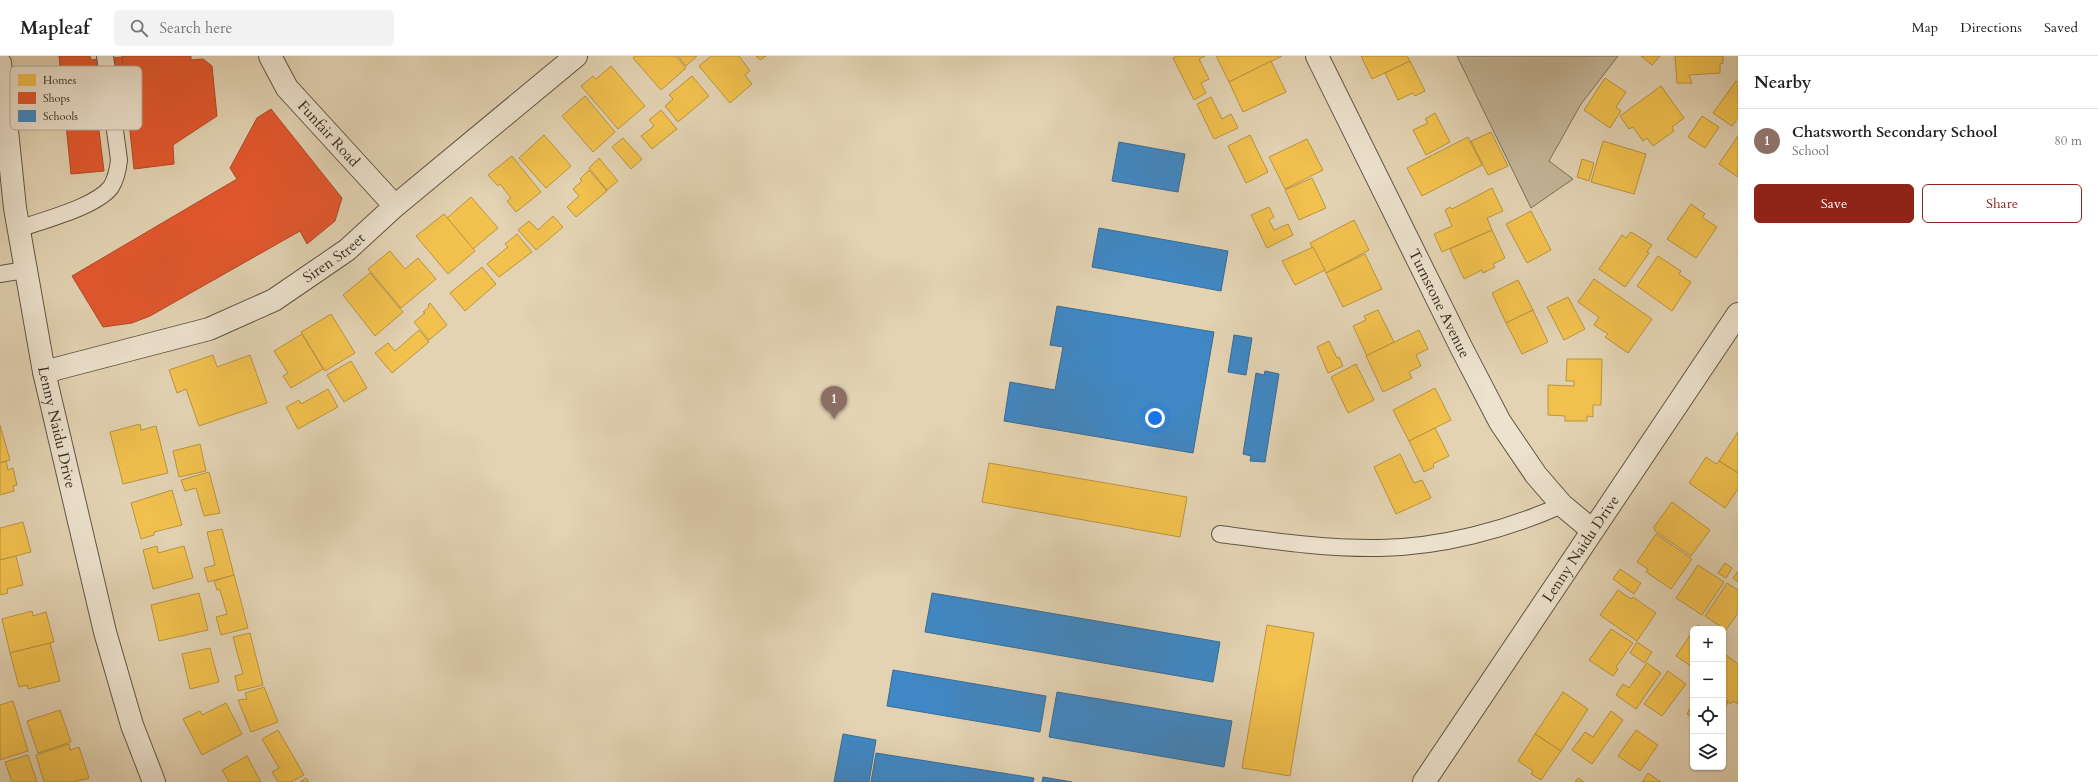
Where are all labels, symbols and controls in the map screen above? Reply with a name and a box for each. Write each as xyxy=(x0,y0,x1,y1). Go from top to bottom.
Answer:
search box xyxy=(114,10,394,46)
text: Mapleaf xyxy=(20,15,90,41)
icon: search xyxy=(128,17,150,39)
text: Search here xyxy=(160,18,232,38)
text: Map xyxy=(1912,18,1938,37)
text: Directions xyxy=(1960,18,2022,37)
text: Saved xyxy=(2044,18,2078,37)
legend xyxy=(10,66,142,130)
text: Nearby xyxy=(1754,71,1811,94)
text: Homes xyxy=(43,73,76,88)
text: Shops xyxy=(43,91,70,106)
street label: Funfair Road xyxy=(293,96,364,171)
text: Schools xyxy=(43,109,78,124)
text: Chatsworth Secondary School xyxy=(1792,122,1998,142)
text: 1 xyxy=(1764,132,1770,150)
text: 80 m xyxy=(2054,132,2082,150)
text: School xyxy=(1792,142,1829,160)
button: Save xyxy=(1754,184,1914,223)
button: Share xyxy=(1922,184,2082,223)
street label: Siren Street xyxy=(299,228,370,287)
street label: Turnstone Avenue xyxy=(1404,246,1475,361)
street label: Lenny Naidu Drive xyxy=(33,365,81,490)
pin: 1 xyxy=(821,386,847,419)
your location xyxy=(1145,408,1165,428)
street label: Lenny Naidu Drive xyxy=(1537,491,1624,606)
map controls xyxy=(1690,626,1726,770)
button: + xyxy=(1690,626,1726,662)
button: − xyxy=(1690,662,1726,698)
button: locate xyxy=(1690,698,1726,734)
button: layers xyxy=(1690,734,1726,770)

